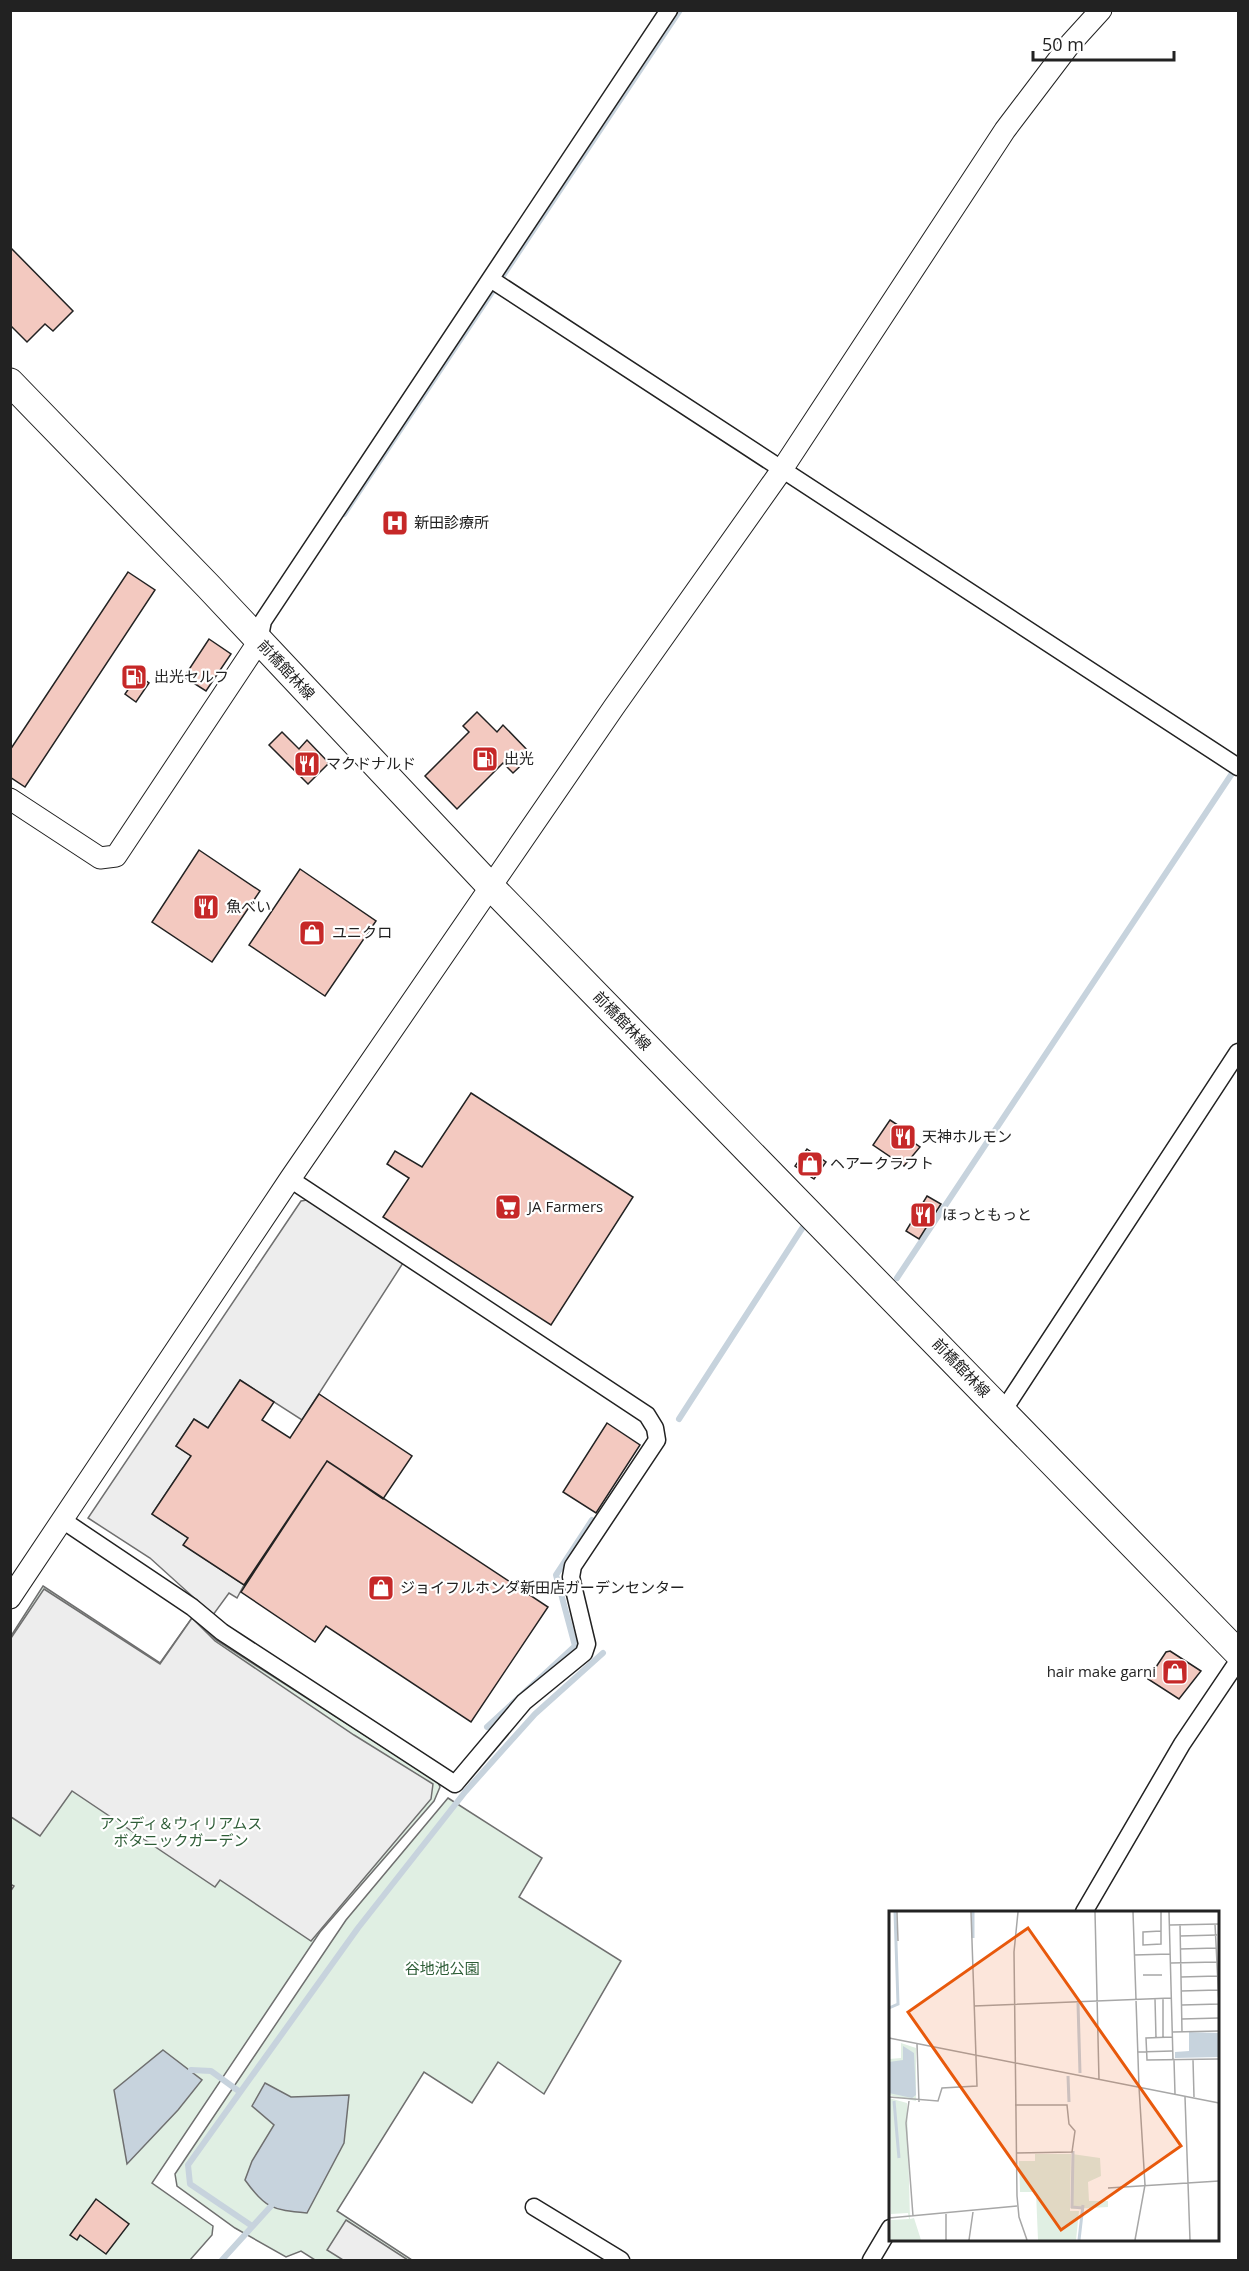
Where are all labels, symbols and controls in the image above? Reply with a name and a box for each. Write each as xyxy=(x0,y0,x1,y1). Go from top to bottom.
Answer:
scale bar xyxy=(1033,24,1174,62)
text: 50 m xyxy=(1042,32,1084,56)
hospital icon: 新田診療所 xyxy=(380,508,410,538)
place label: 新田診療所 xyxy=(414,512,489,532)
street label: 前橋館林線 xyxy=(254,635,320,704)
fuel station icon: 出光セルフ xyxy=(119,662,149,692)
place label: 出光セルフ xyxy=(154,666,229,686)
fuel station icon: 出光 xyxy=(470,744,500,774)
place label: 出光 xyxy=(504,748,534,768)
restaurant icon: マクドナルド xyxy=(292,749,322,779)
place label: マクドナルド xyxy=(326,753,416,773)
restaurant icon: 魚べい xyxy=(191,892,221,922)
place label: 魚べい xyxy=(226,896,271,916)
shop icon: ユニクロ xyxy=(297,918,327,948)
place label: ユニクロ xyxy=(332,922,392,942)
street label: 前橋館林線 xyxy=(589,986,656,1054)
restaurant icon: 天神ホルモン xyxy=(888,1122,918,1152)
place label: 天神ホルモン xyxy=(922,1126,1012,1146)
shop icon: ヘアークラフト xyxy=(795,1149,825,1179)
place label: ヘアークラフト xyxy=(830,1153,934,1173)
supermarket icon: JA Farmers xyxy=(493,1192,523,1222)
place label: JA Farmers xyxy=(526,1196,603,1216)
restaurant icon: ほっともっと xyxy=(908,1200,938,1230)
place label: ほっともっと xyxy=(942,1204,1032,1224)
street label: 前橋館林線 xyxy=(928,1333,995,1401)
shop icon: ジョイフルホンダ新田店ガーデンセンター xyxy=(366,1573,396,1603)
place label: ジョイフルホンダ新田店ガーデンセンター xyxy=(400,1577,685,1597)
shop icon: hair make garni xyxy=(1160,1657,1190,1687)
place label: hair make garni xyxy=(1047,1661,1156,1681)
park label: アンディ＆ウィリアムス ボタニックガーデン xyxy=(100,1813,262,1850)
inset map xyxy=(889,1911,1219,2241)
park label: 谷地池公園 xyxy=(404,1958,480,1978)

